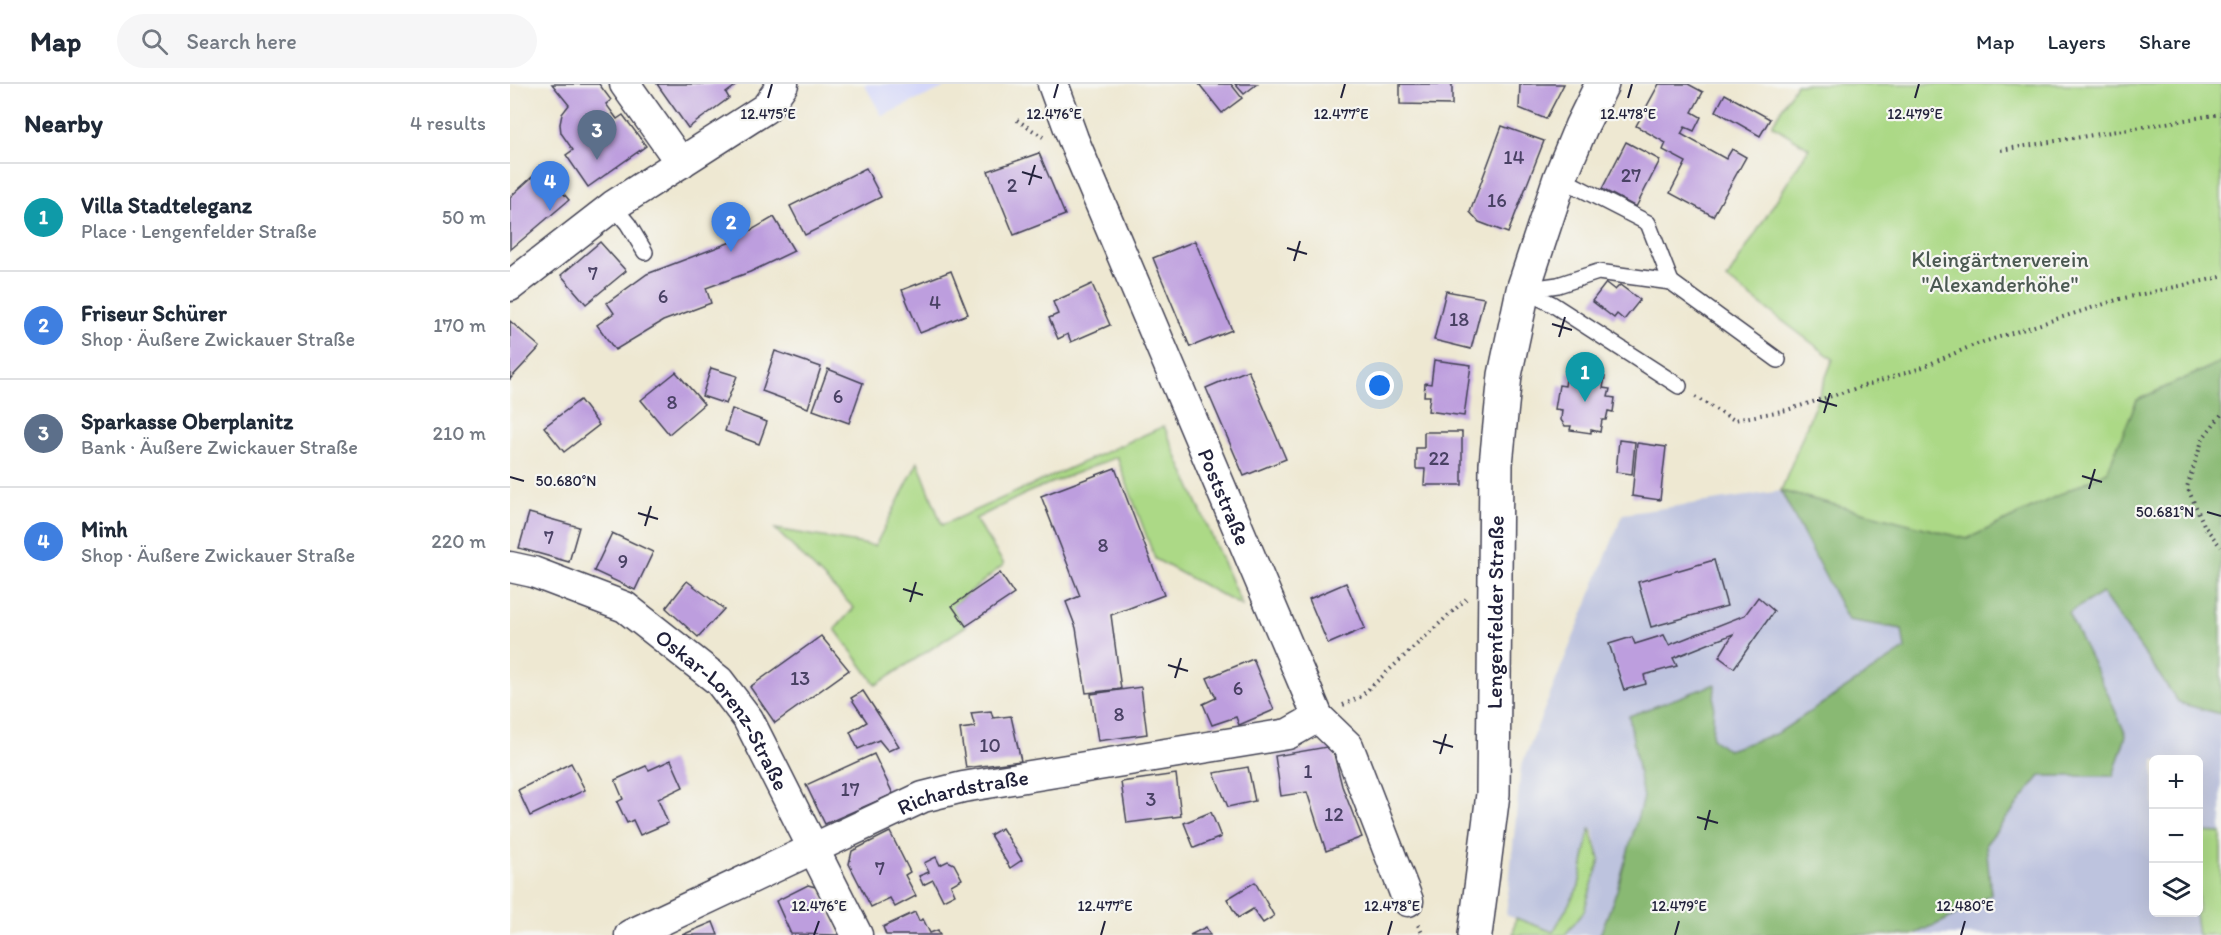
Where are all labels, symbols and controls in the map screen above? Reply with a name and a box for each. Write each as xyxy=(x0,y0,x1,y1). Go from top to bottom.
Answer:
search box xyxy=(117,14,537,68)
text: Map xyxy=(30,24,81,58)
icon: search xyxy=(138,25,171,58)
text: Search here xyxy=(186,28,297,55)
text: Map xyxy=(1976,29,2015,54)
text: Layers xyxy=(2048,29,2106,54)
text: Share xyxy=(2139,29,2191,54)
text: 12.475°E xyxy=(740,105,796,123)
text: 12.476°E xyxy=(1026,105,1082,123)
text: 12.477°E xyxy=(1313,105,1369,123)
text: 12.478°E xyxy=(1600,105,1656,123)
text: 12.479°E xyxy=(1887,105,1943,123)
text: Nearby xyxy=(24,107,103,139)
pin: 3 xyxy=(578,110,616,160)
text: 4 results xyxy=(410,111,486,135)
house number: 14 xyxy=(1503,145,1525,169)
pin: 4 xyxy=(530,162,570,211)
house number: 27 xyxy=(1621,163,1641,187)
house number: 2 xyxy=(1007,173,1018,197)
house number: 16 xyxy=(1487,188,1507,212)
text: Villa Stadteleganz xyxy=(81,192,252,219)
pin: 2 xyxy=(712,202,750,252)
text: 1 xyxy=(39,205,48,229)
text: 50 m xyxy=(442,205,486,229)
text: Place · Lengenfelder Straße xyxy=(81,219,317,243)
park label: Kleingärtnerverein "Alexanderhöhe" xyxy=(1911,246,2089,298)
house number: 7 xyxy=(588,261,598,285)
house number: 6 xyxy=(658,284,668,308)
house number: 4 xyxy=(929,290,941,314)
text: Friseur Schürer xyxy=(81,300,227,327)
house number: 18 xyxy=(1449,307,1469,331)
text: 2 xyxy=(38,313,49,337)
text: 170 m xyxy=(433,313,486,337)
text: Shop · Äußere Zwickauer Straße xyxy=(81,327,355,351)
pin: 1 xyxy=(1566,352,1604,402)
your location xyxy=(1365,371,1394,400)
house number: 6 xyxy=(833,384,843,408)
house number: 8 xyxy=(667,390,678,414)
text: Sparkasse Oberplanitz xyxy=(81,408,293,435)
text: 3 xyxy=(38,421,49,445)
text: 210 m xyxy=(433,421,486,445)
text: Bank · Äußere Zwickauer Straße xyxy=(81,435,358,459)
street label: Poststraße xyxy=(1192,444,1257,549)
house number: 22 xyxy=(1428,446,1450,470)
text: 50.680°N xyxy=(536,472,596,490)
text: 50.681°N xyxy=(2136,503,2194,521)
street label: Lengenfelder Straße xyxy=(1481,515,1510,709)
text: Minh xyxy=(81,516,128,543)
house number: 7 xyxy=(544,525,554,549)
text: 4 xyxy=(37,529,50,553)
text: 220 m xyxy=(431,529,486,553)
house number: 8 xyxy=(1098,533,1109,557)
text: Shop · Äußere Zwickauer Straße xyxy=(81,543,355,567)
house number: 9 xyxy=(618,549,628,573)
street label: Oskar-Lorenz-Straße xyxy=(650,623,795,795)
house number: 13 xyxy=(790,666,810,690)
house number: 6 xyxy=(1233,676,1243,700)
house number: 8 xyxy=(1114,702,1125,726)
house number: 10 xyxy=(979,733,1001,757)
map controls xyxy=(2149,755,2203,917)
button: + xyxy=(2149,755,2203,809)
house number: 1 xyxy=(1303,759,1313,783)
street label: Richardstraße xyxy=(893,764,1031,821)
house number: 17 xyxy=(840,777,860,801)
house number: 3 xyxy=(1146,787,1157,811)
house number: 12 xyxy=(1324,802,1344,826)
button: − xyxy=(2149,809,2203,863)
house number: 7 xyxy=(875,856,885,880)
button: layers xyxy=(2149,863,2203,917)
text: 12.476°E xyxy=(791,897,847,915)
text: 12.477°E xyxy=(1077,897,1133,915)
text: 12.478°E xyxy=(1364,897,1420,915)
text: 12.479°E xyxy=(1651,897,1707,915)
text: 12.480°E xyxy=(1936,897,1994,915)

